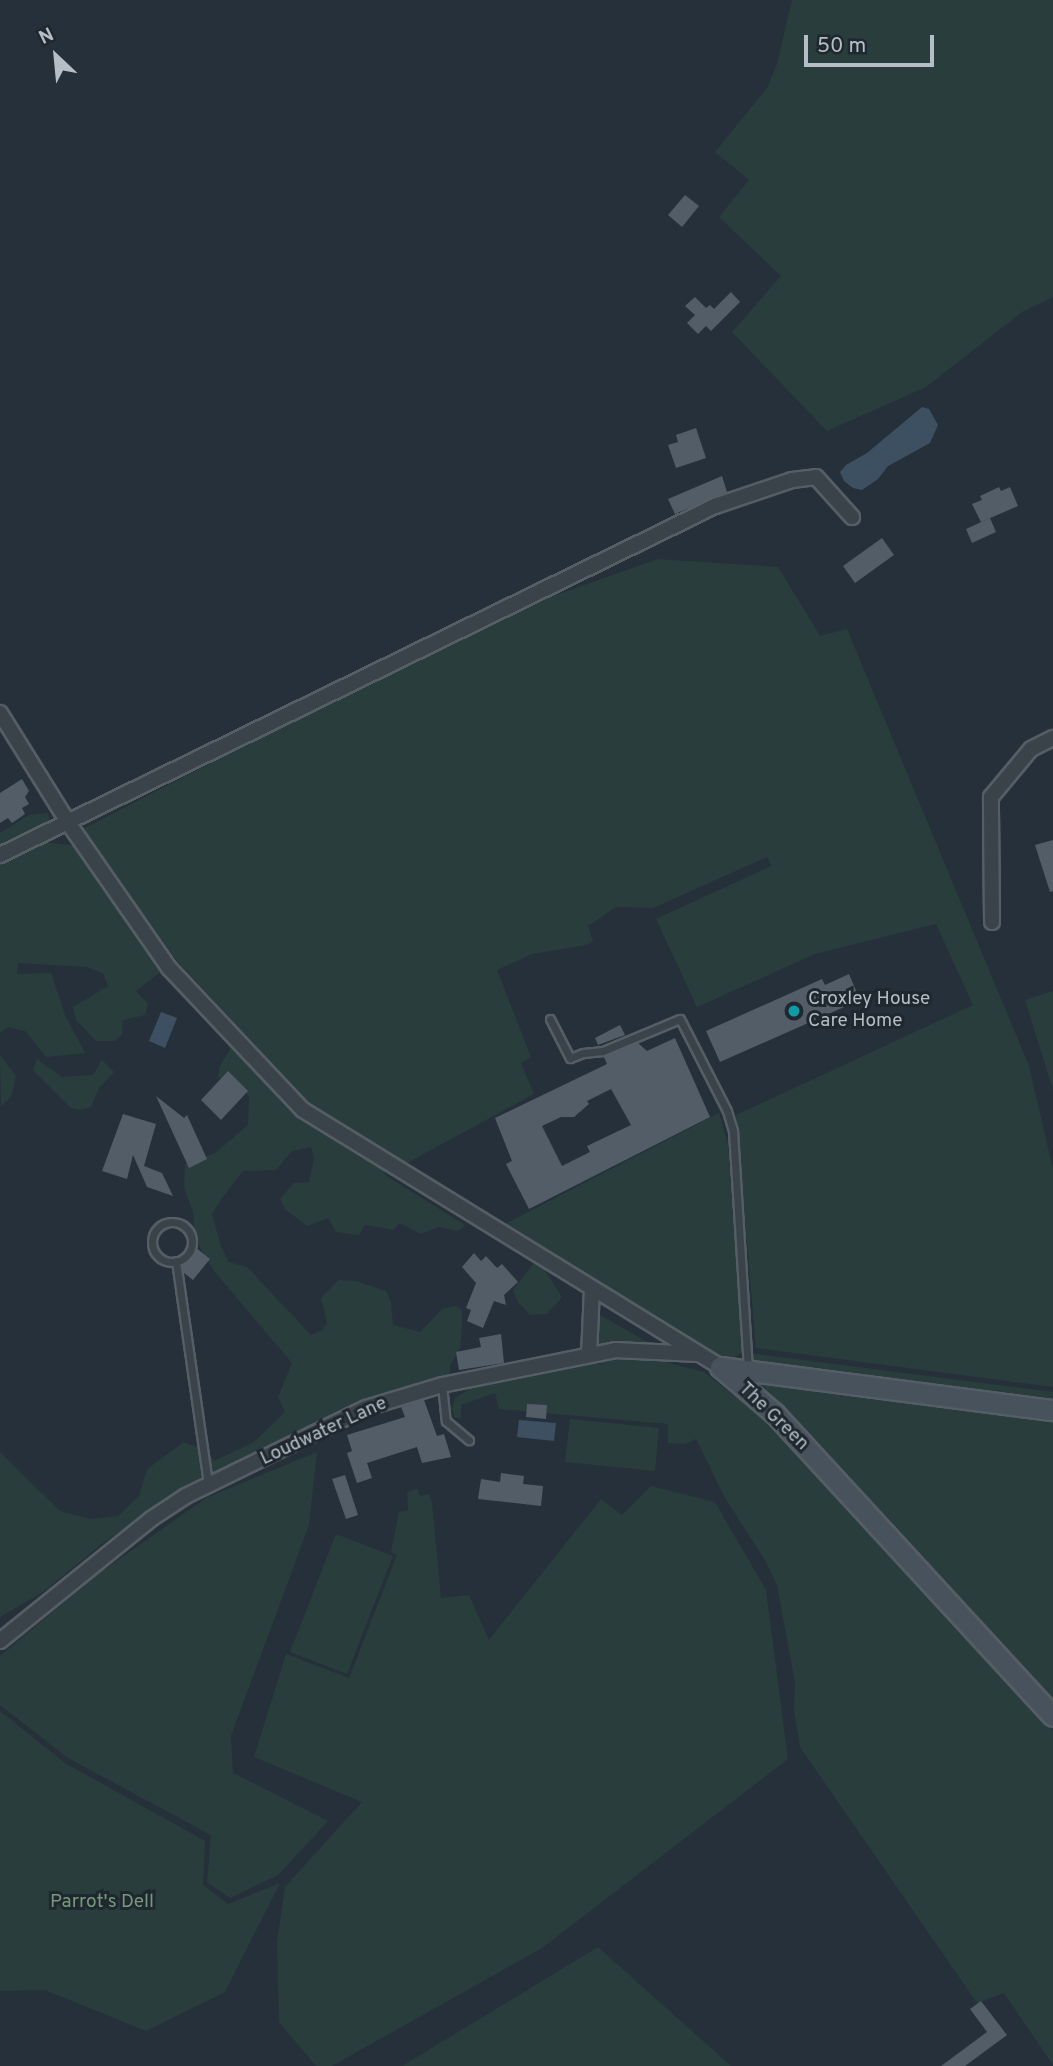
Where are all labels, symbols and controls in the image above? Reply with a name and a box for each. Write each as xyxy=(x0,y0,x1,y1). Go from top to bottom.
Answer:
north arrow xyxy=(21,21,91,91)
scale bar xyxy=(808,21,937,65)
text: N xyxy=(35,23,58,51)
text: 50 m xyxy=(817,33,866,60)
place label: Croxley House Care Home xyxy=(808,989,930,1033)
marker: Croxley House Care Home xyxy=(786,1003,802,1019)
street label: The Green xyxy=(733,1378,813,1456)
street label: Loudwater Lane xyxy=(257,1393,391,1471)
park label: Parrot's Dell xyxy=(50,1892,154,1914)

